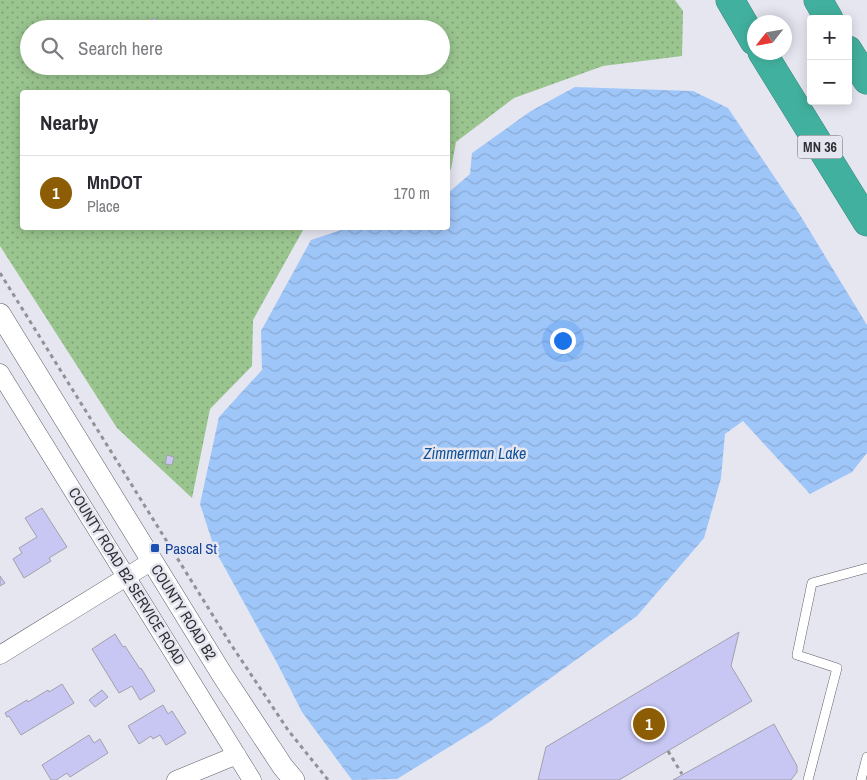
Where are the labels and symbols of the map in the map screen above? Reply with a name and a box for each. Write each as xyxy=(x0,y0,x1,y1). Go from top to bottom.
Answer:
north arrow xyxy=(747,15,792,60)
road number: MN 36 xyxy=(798,136,842,158)
your location xyxy=(550,328,576,354)
water label: Zimmerman Lake xyxy=(423,442,526,464)
street label: COUNTY ROAD B2 SERVICE ROAD xyxy=(65,484,189,668)
place label: Pascal St xyxy=(165,538,218,559)
marker: Pascal St xyxy=(149,542,161,554)
street label: COUNTY ROAD B2 xyxy=(147,561,221,663)
pin: 1 xyxy=(633,705,665,743)

